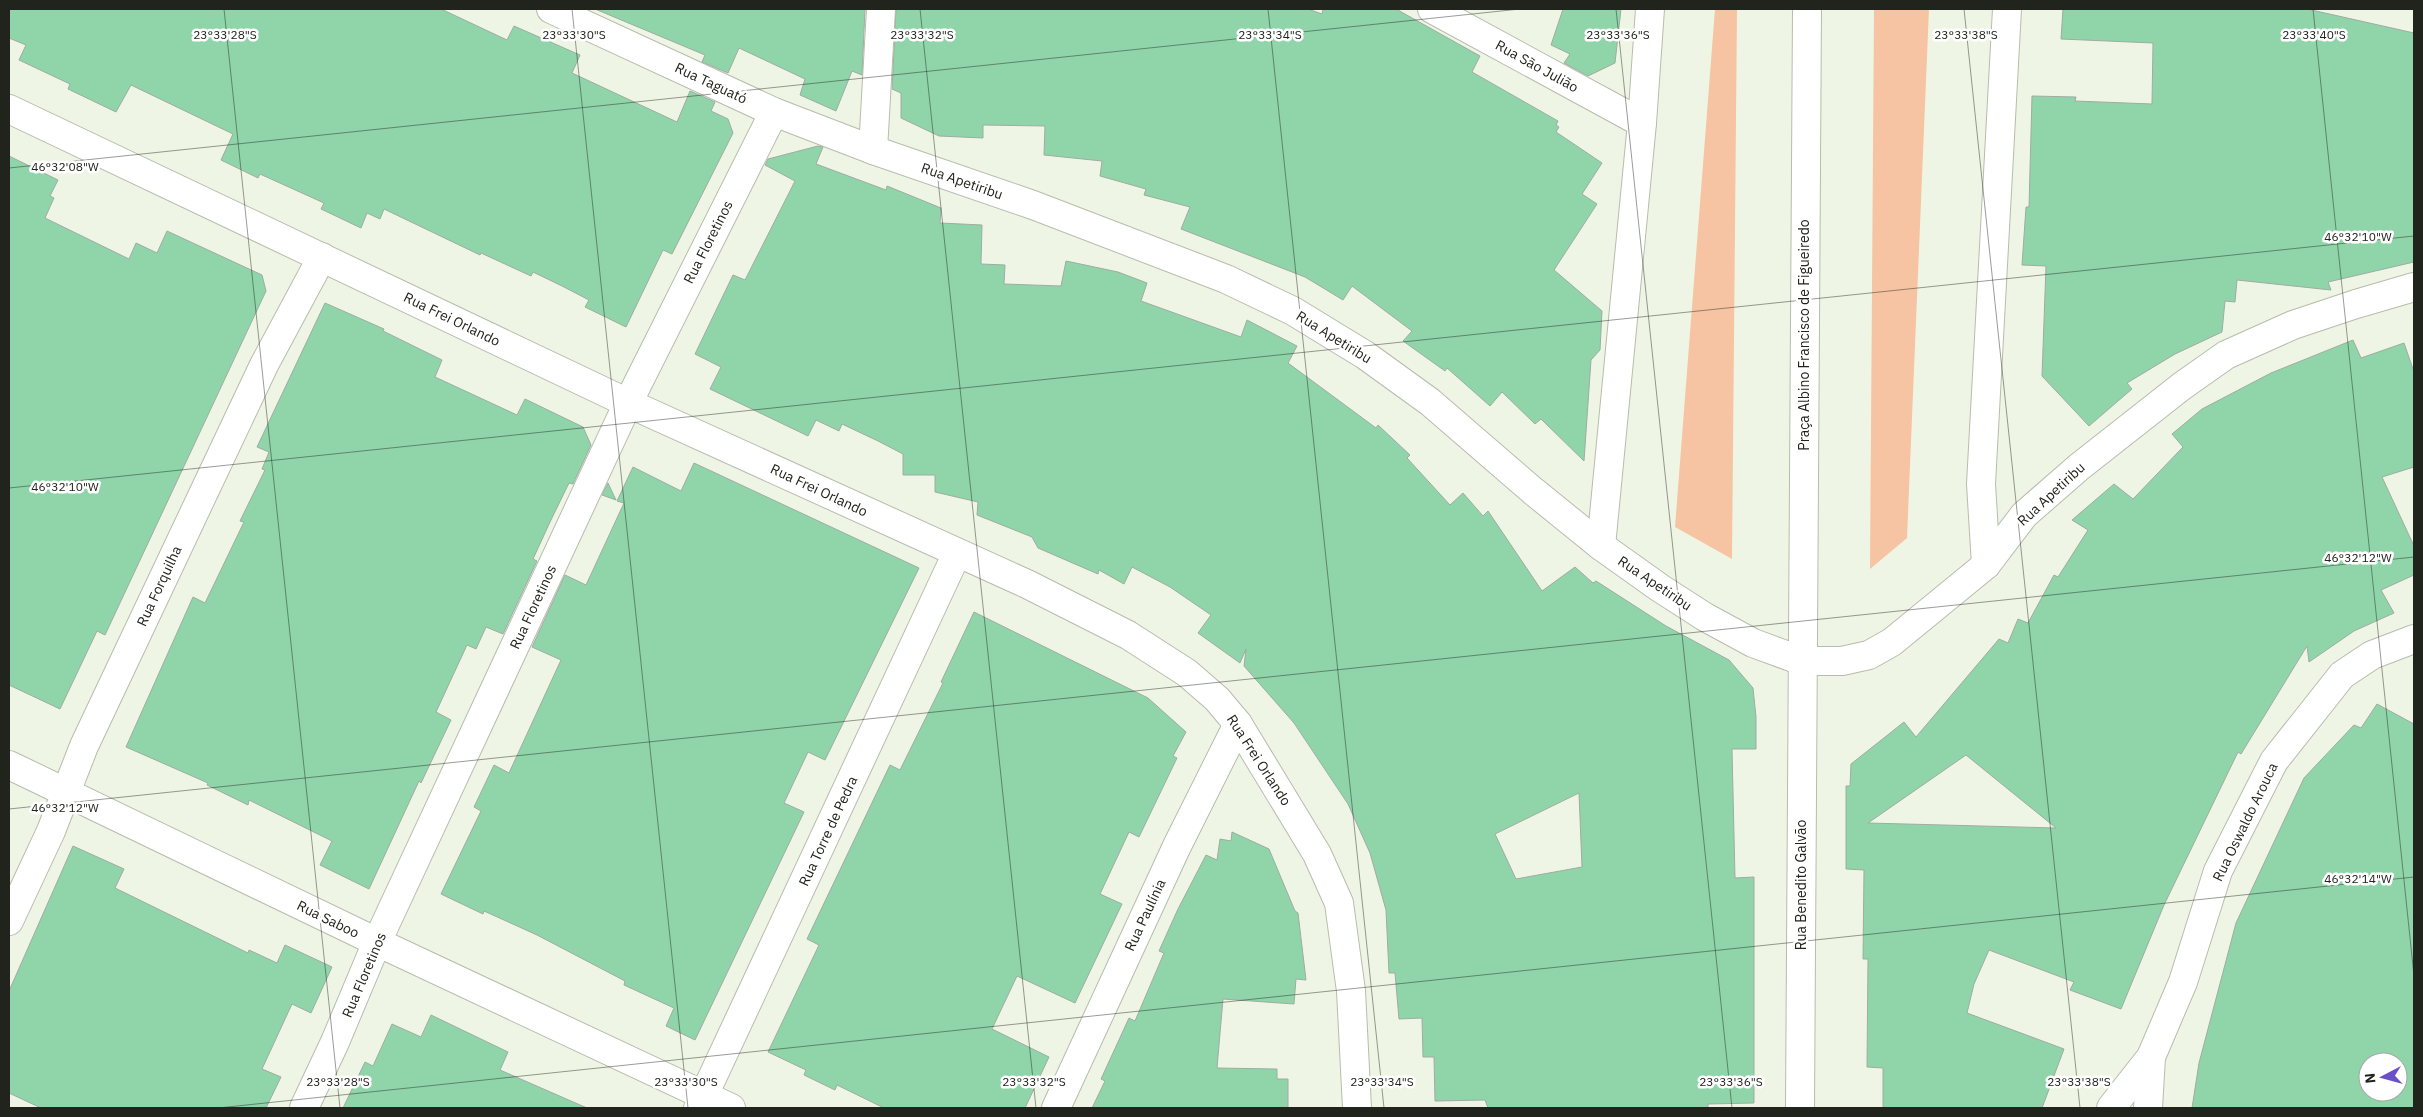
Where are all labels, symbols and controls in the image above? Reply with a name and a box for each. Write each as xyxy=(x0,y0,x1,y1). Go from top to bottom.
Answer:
text: 23°33'28"S xyxy=(193,27,257,42)
text: 23°33'30"S xyxy=(542,27,606,42)
text: 23°33'32"S xyxy=(890,27,954,42)
text: 23°33'34"S xyxy=(1238,27,1302,42)
text: 23°33'36"S xyxy=(1586,27,1650,42)
text: 23°33'38"S xyxy=(1934,27,1998,42)
text: 23°33'40"S xyxy=(2282,27,2346,42)
street label: Rua São Julião xyxy=(1492,36,1582,96)
street label: Rua Taguató xyxy=(672,58,750,108)
text: 46°32'08"W xyxy=(31,159,99,174)
street label: Rua Apetiribu xyxy=(919,159,1005,203)
street label: Rua Floretinos xyxy=(679,197,737,287)
street label: Praça Albino Francisco de Figueiredo xyxy=(1795,219,1813,451)
text: 46°32'10"W xyxy=(2324,229,2392,244)
street label: Rua Frei Orlando xyxy=(401,288,503,350)
street label: Rua Apetiribu xyxy=(1293,307,1375,367)
street label: Rua Apetiribu xyxy=(2014,458,2088,530)
street label: Rua Frei Orlando xyxy=(768,460,871,520)
text: 46°32'10"W xyxy=(31,479,99,494)
street label: Rua Forquilha xyxy=(132,542,186,629)
text: 46°32'12"W xyxy=(2324,550,2392,565)
street label: Rua Apetiribu xyxy=(1614,552,1696,614)
street label: Rua Floretinos xyxy=(506,562,560,652)
street label: Rua Frei Orlando xyxy=(1223,711,1295,809)
street label: Rua Oswaldo Arouca xyxy=(2208,759,2282,884)
street label: Rua Torre de Pedra xyxy=(795,773,862,889)
text: 46°32'12"W xyxy=(31,800,99,815)
street label: Rua Benedito Galvão xyxy=(1792,819,1810,950)
text: 46°32'14"W xyxy=(2324,871,2392,886)
street label: Rua Paulínia xyxy=(1120,876,1170,954)
street label: Rua Saboo xyxy=(294,896,362,942)
street label: Rua Floretinos xyxy=(338,929,390,1020)
north arrow xyxy=(2358,1052,2408,1102)
text: N xyxy=(2361,1072,2380,1084)
text: 23°33'28"S xyxy=(306,1074,370,1089)
text: 23°33'30"S xyxy=(654,1074,718,1089)
text: 23°33'32"S xyxy=(1002,1074,1066,1089)
text: 23°33'34"S xyxy=(1350,1074,1414,1089)
text: 23°33'36"S xyxy=(1699,1074,1763,1089)
text: 23°33'38"S xyxy=(2047,1074,2111,1089)

